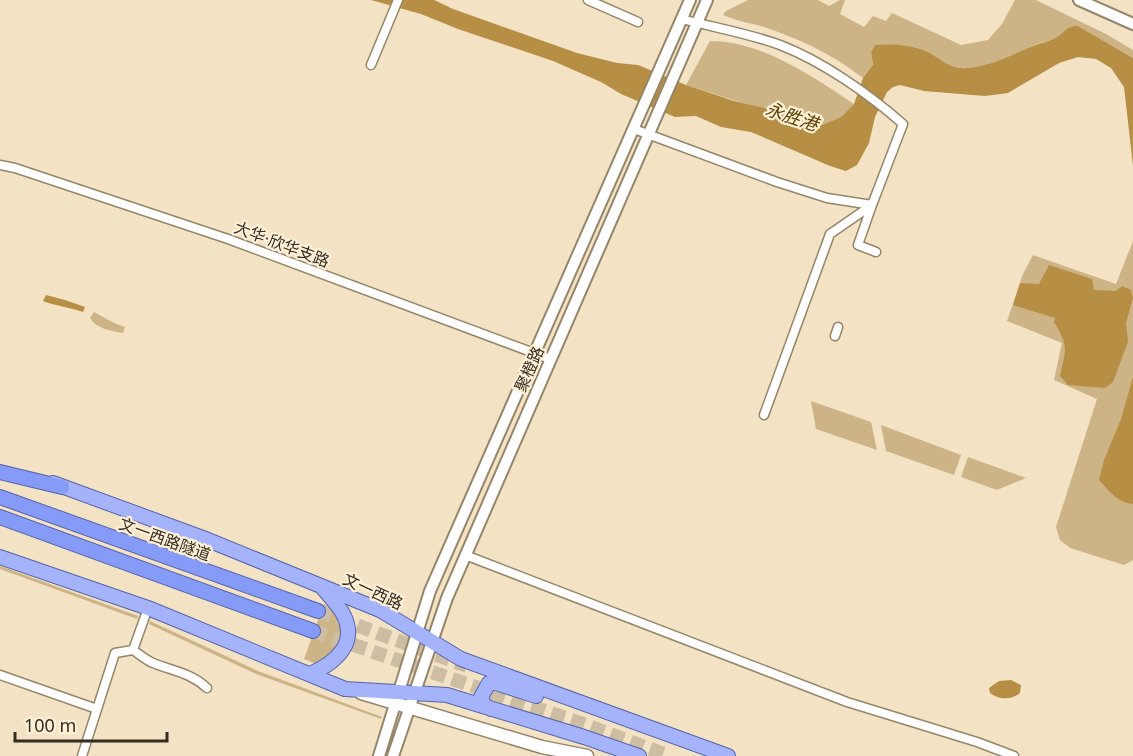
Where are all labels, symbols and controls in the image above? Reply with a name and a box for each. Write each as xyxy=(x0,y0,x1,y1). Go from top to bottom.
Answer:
water label: 永胜港 xyxy=(763,96,824,137)
street label: 大华·欣华支路 xyxy=(231,216,333,272)
street label: 聚橙路 xyxy=(509,343,549,395)
street label: 文一西路隧道 xyxy=(116,512,214,566)
street label: 文一西路 xyxy=(339,568,407,614)
scale bar xyxy=(15,705,166,743)
text: 100 m xyxy=(24,713,76,737)

